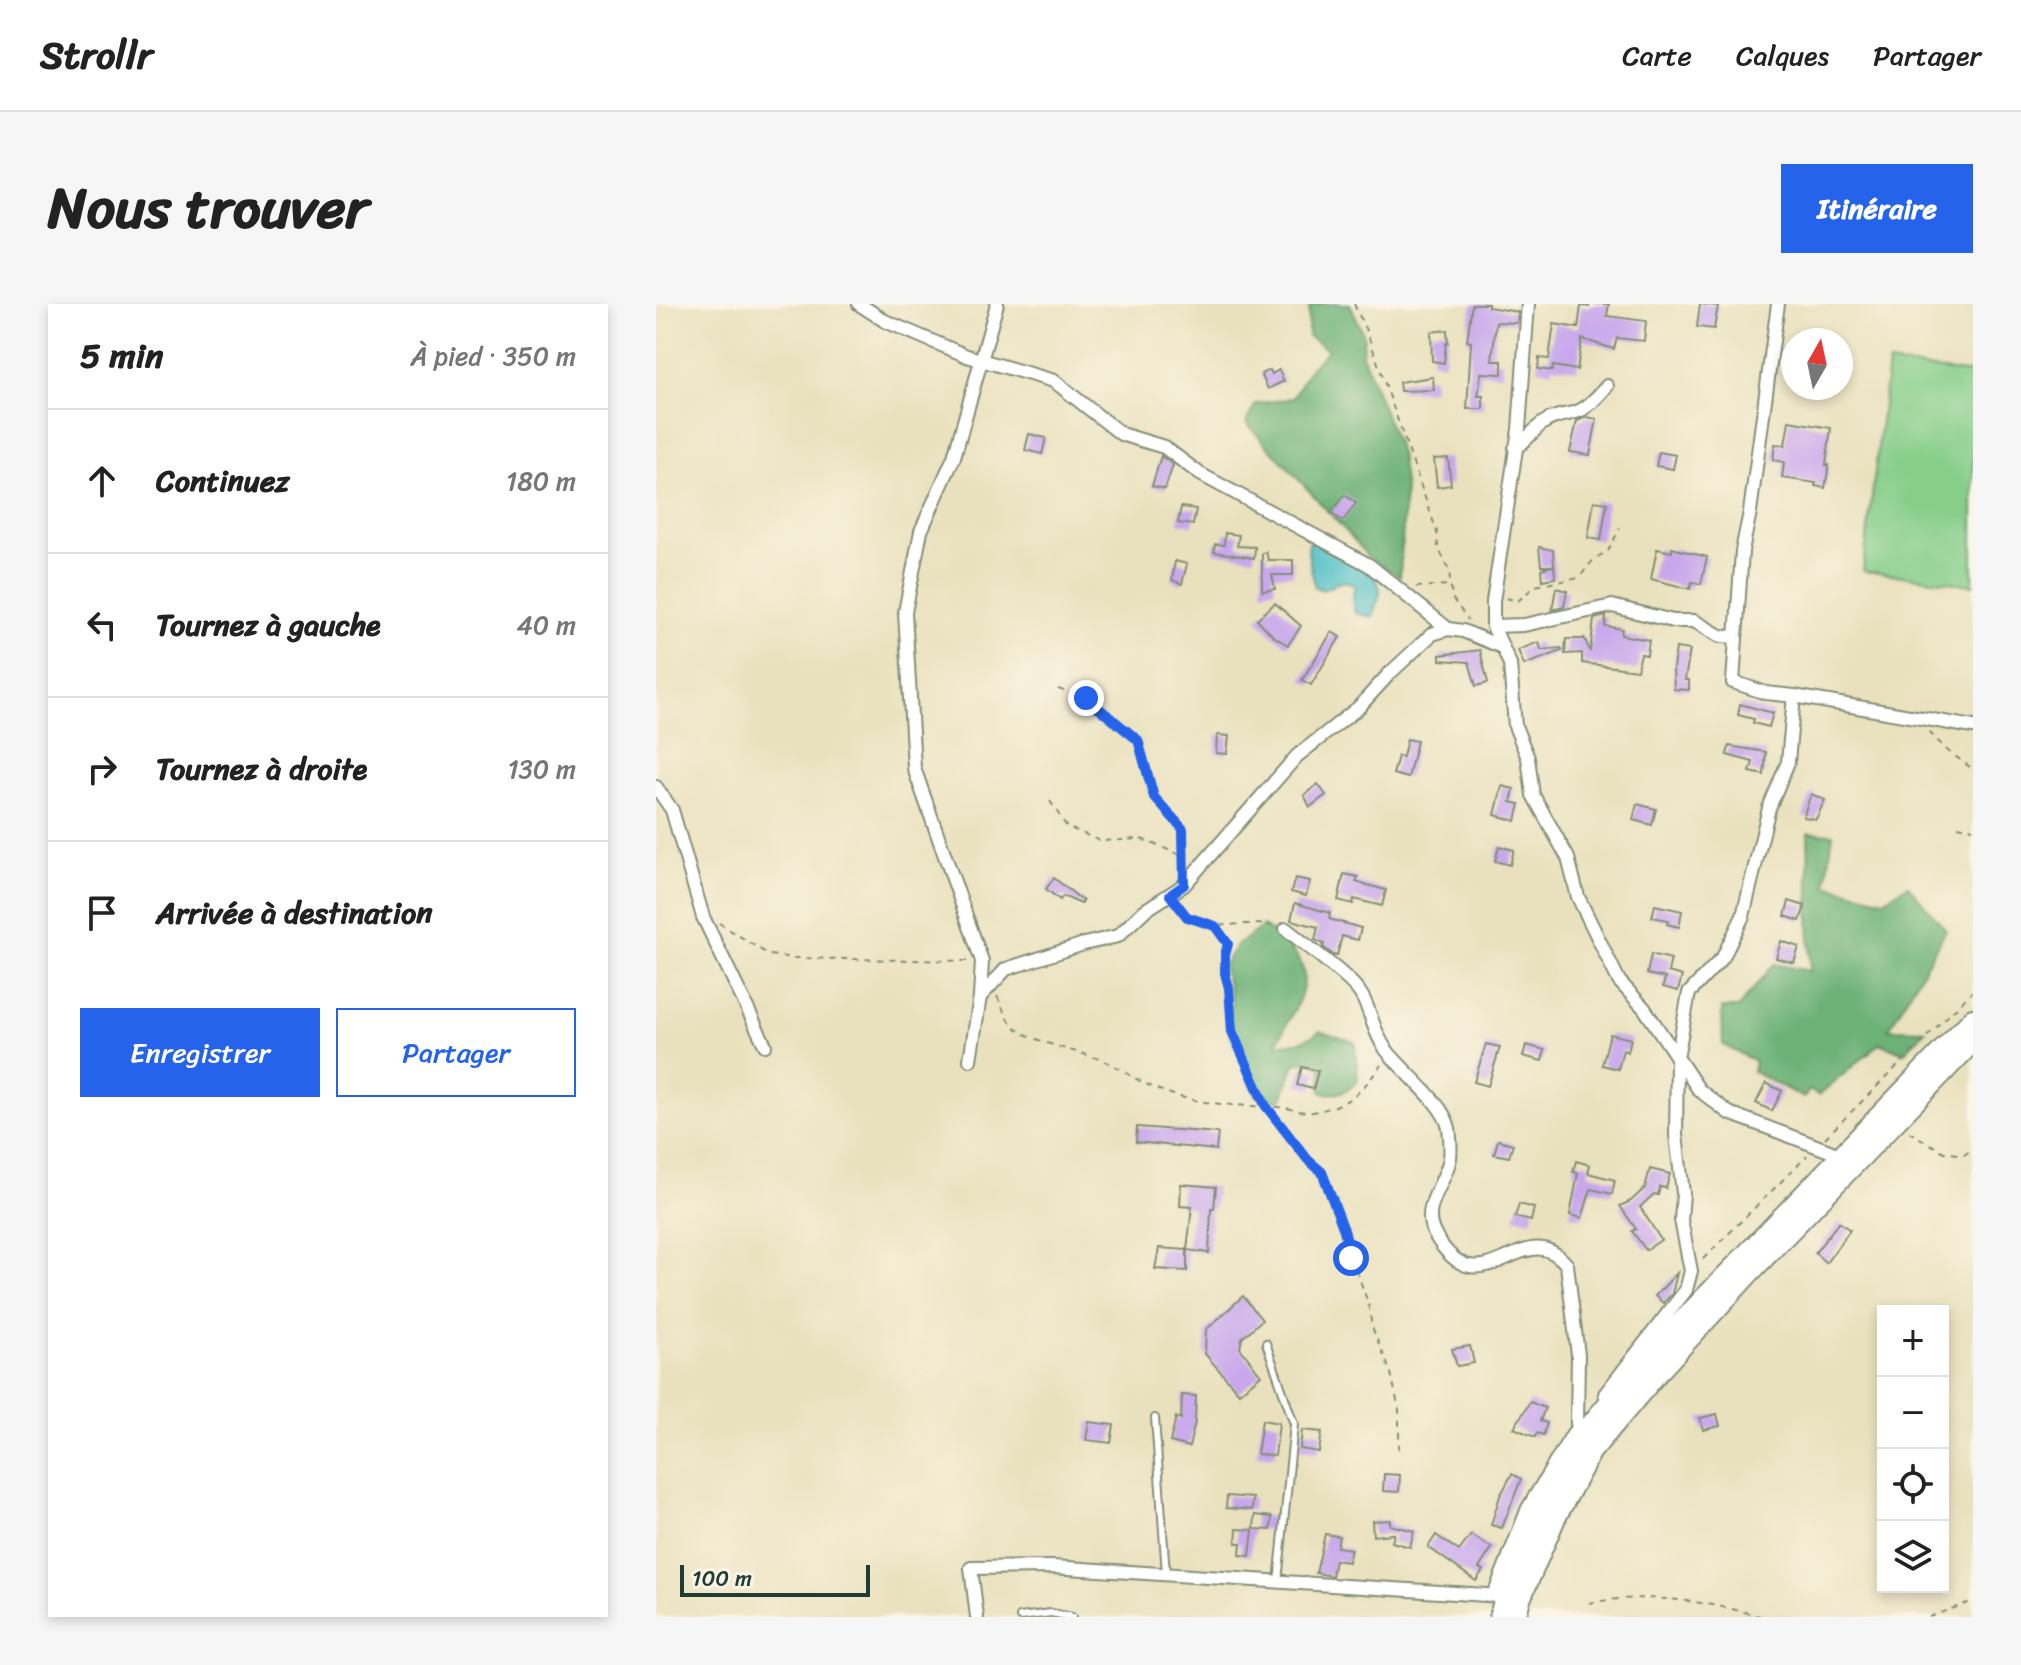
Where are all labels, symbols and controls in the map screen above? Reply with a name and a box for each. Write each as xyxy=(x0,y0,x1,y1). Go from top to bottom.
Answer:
text: Strollr xyxy=(40,22,153,89)
text: Carte xyxy=(1622,31,1692,80)
text: Calques xyxy=(1736,31,1829,80)
text: Partager xyxy=(1873,31,1981,80)
text: Nous trouver xyxy=(48,159,369,258)
button: Itinéraire xyxy=(1781,164,1973,253)
text: 5 min xyxy=(80,326,163,386)
north arrow xyxy=(1781,328,1853,400)
text: À pied · 350 m xyxy=(410,333,576,379)
text: Continuez xyxy=(156,454,290,508)
text: 180 m xyxy=(506,458,576,504)
icon: ahead xyxy=(80,459,124,503)
text: Tournez à gauche xyxy=(156,598,381,652)
text: 40 m xyxy=(517,602,576,648)
icon: left xyxy=(80,603,124,647)
route end xyxy=(1068,680,1104,716)
text: Tournez à droite xyxy=(156,742,367,796)
text: 130 m xyxy=(507,746,576,792)
icon: right xyxy=(80,747,124,791)
text: Arrivée à destination xyxy=(156,886,433,940)
icon: arrive xyxy=(80,891,124,935)
button: Enregistrer xyxy=(80,1008,320,1097)
button: Partager xyxy=(336,1008,576,1097)
route start xyxy=(1333,1240,1369,1276)
map controls xyxy=(1877,1305,1949,1593)
button: + xyxy=(1877,1305,1949,1377)
button: − xyxy=(1877,1377,1949,1449)
button: locate xyxy=(1877,1449,1949,1521)
button: layers xyxy=(1877,1521,1949,1593)
text: 100 m xyxy=(692,1559,752,1598)
scale bar xyxy=(680,1561,870,1597)

